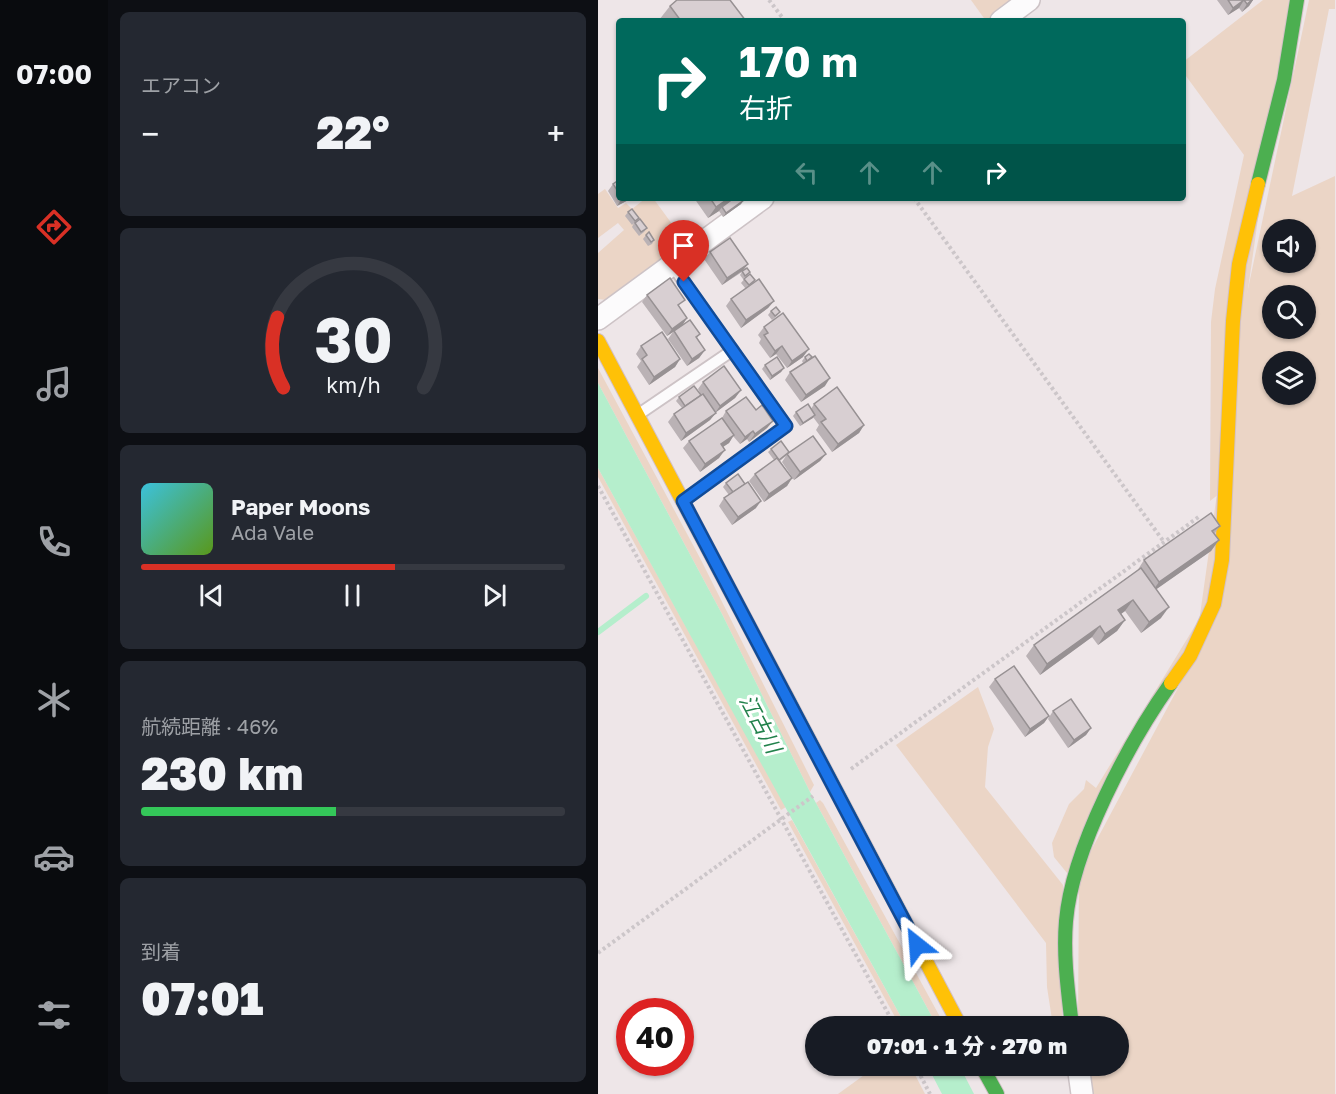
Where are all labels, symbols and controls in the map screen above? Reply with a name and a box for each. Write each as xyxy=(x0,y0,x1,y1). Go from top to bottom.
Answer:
text: 170 m xyxy=(739,36,858,86)
icon: right xyxy=(640,42,718,120)
text: 07:00 xyxy=(16,58,92,90)
text: エアコン xyxy=(141,73,221,97)
text: 右折 xyxy=(739,92,793,124)
text: 22° xyxy=(316,105,390,159)
text: − xyxy=(141,114,159,153)
text: + xyxy=(547,114,565,153)
icon: left xyxy=(790,156,823,189)
icon: ahead xyxy=(853,156,886,189)
icon: ahead xyxy=(916,156,949,189)
icon: right xyxy=(979,156,1012,189)
icon: directions xyxy=(33,206,75,248)
map controls xyxy=(1262,219,1316,405)
button: sound xyxy=(1262,219,1316,273)
pin xyxy=(658,220,709,282)
icon: arrive xyxy=(667,229,700,262)
button: search xyxy=(1262,285,1316,339)
text: 30 xyxy=(314,301,392,376)
button: layers xyxy=(1262,351,1316,405)
icon: music xyxy=(33,363,75,405)
text: km/h xyxy=(326,372,380,398)
text: Paper Moons xyxy=(231,493,370,520)
text: Ada Vale xyxy=(231,520,314,544)
icon: phone xyxy=(33,521,75,563)
icon: previous xyxy=(195,579,228,612)
icon: pause xyxy=(336,579,369,612)
icon: next xyxy=(478,579,511,612)
icon: climate xyxy=(33,679,75,721)
water label: 江古川 xyxy=(735,690,788,759)
text: 航続距離 · 46% xyxy=(141,714,278,738)
text: 230 km xyxy=(141,746,303,800)
icon: car xyxy=(33,836,75,878)
position arrow xyxy=(885,913,949,977)
text: 到着 xyxy=(141,939,181,963)
text: 07:01 xyxy=(141,971,264,1025)
icon: filters xyxy=(33,994,75,1036)
speed limit sign: 40 xyxy=(616,998,694,1076)
text: 07:01 · 1 分 · 270 m xyxy=(867,1032,1067,1059)

